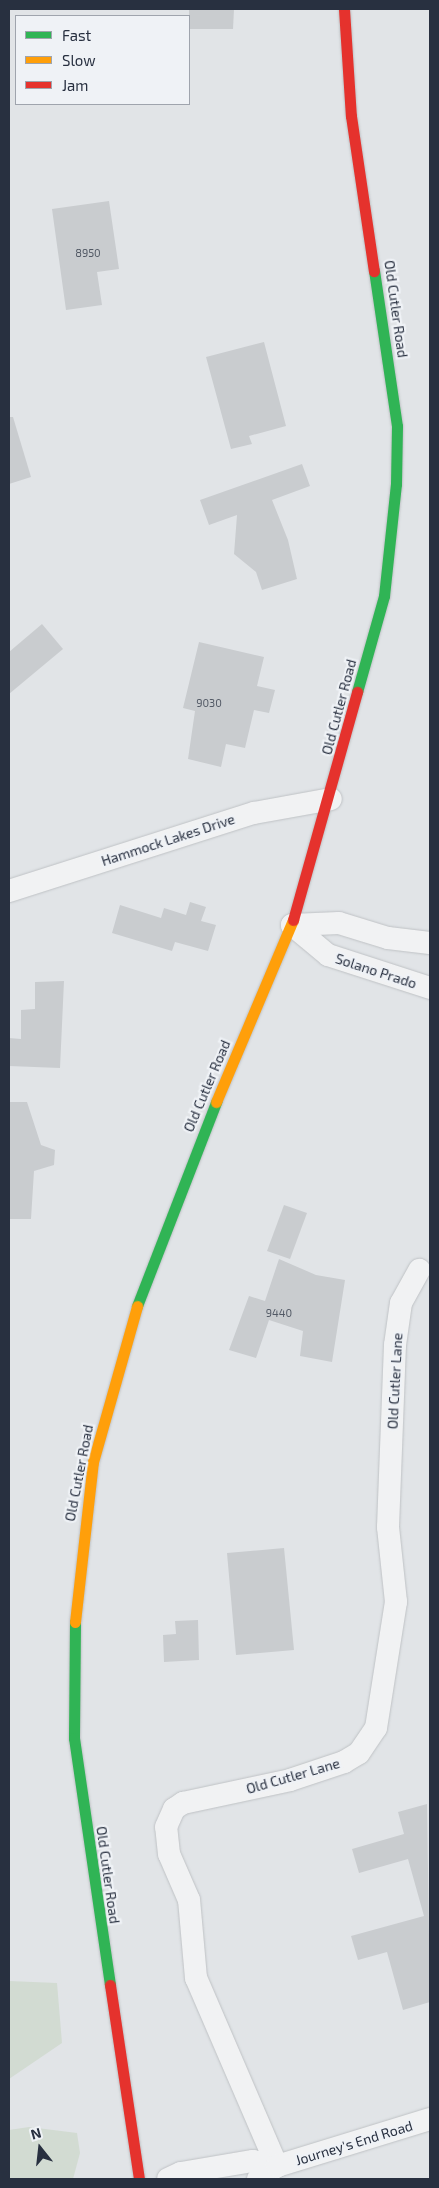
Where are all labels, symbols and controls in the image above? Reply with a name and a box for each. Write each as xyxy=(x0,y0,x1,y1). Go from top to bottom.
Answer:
legend xyxy=(15,15,190,105)
text: Fast xyxy=(62,26,91,44)
text: Slow xyxy=(62,51,96,69)
text: Jam xyxy=(62,76,88,94)
house number: 8950 xyxy=(75,246,101,260)
street label: Old Cutler Road xyxy=(381,259,411,359)
street label: Old Cutler Road xyxy=(318,657,360,757)
house number: 9030 xyxy=(196,696,222,710)
street label: Hammock Lakes Drive xyxy=(99,810,237,870)
street label: Solano Prado xyxy=(333,950,419,992)
street label: Old Cutler Road xyxy=(180,1037,234,1135)
house number: 9440 xyxy=(266,1306,292,1320)
street label: Old Cutler Lane xyxy=(384,1332,406,1430)
street label: Old Cutler Road xyxy=(61,1423,97,1523)
street label: Old Cutler Lane xyxy=(244,1755,342,1797)
street label: Old Cutler Road xyxy=(93,1825,123,1925)
street label: Journey's End Road xyxy=(293,2117,415,2169)
north arrow xyxy=(15,2123,65,2173)
text: N xyxy=(29,2124,43,2143)

